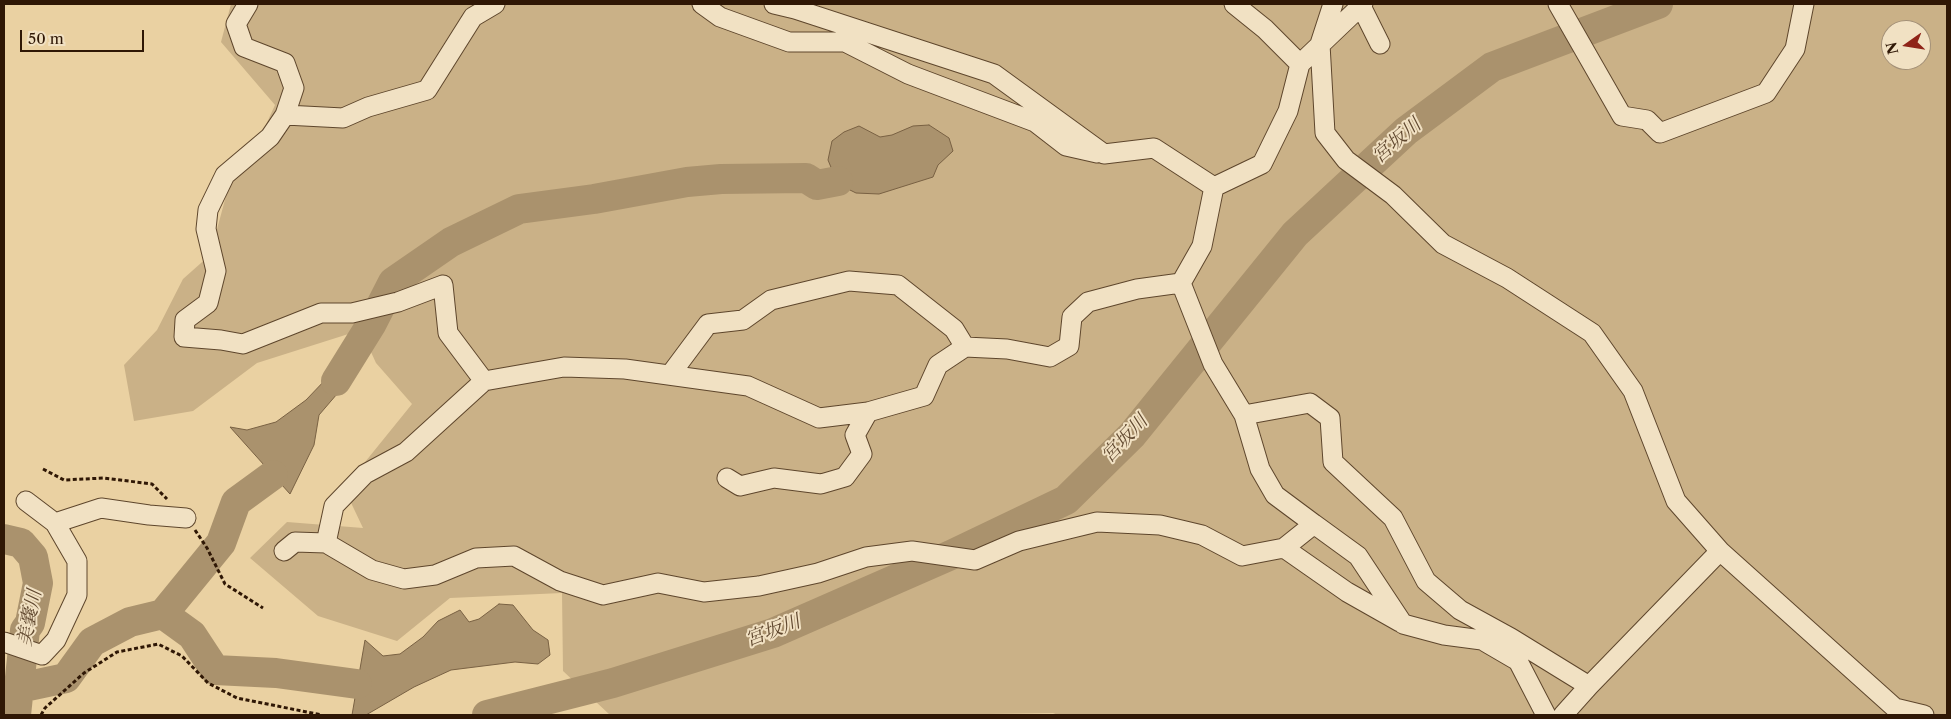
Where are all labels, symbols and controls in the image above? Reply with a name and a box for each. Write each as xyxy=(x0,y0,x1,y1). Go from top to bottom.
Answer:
scale bar xyxy=(22,20,146,52)
north arrow xyxy=(1881,20,1931,70)
text: 50 m xyxy=(28,29,64,48)
text: N xyxy=(1882,40,1902,56)
water label: 宮坂川 xyxy=(1368,114,1426,168)
water label: 宮坂川 xyxy=(1097,410,1153,468)
water label: 美嚢川 xyxy=(13,588,47,648)
water label: 宮坂川 xyxy=(742,610,804,652)

